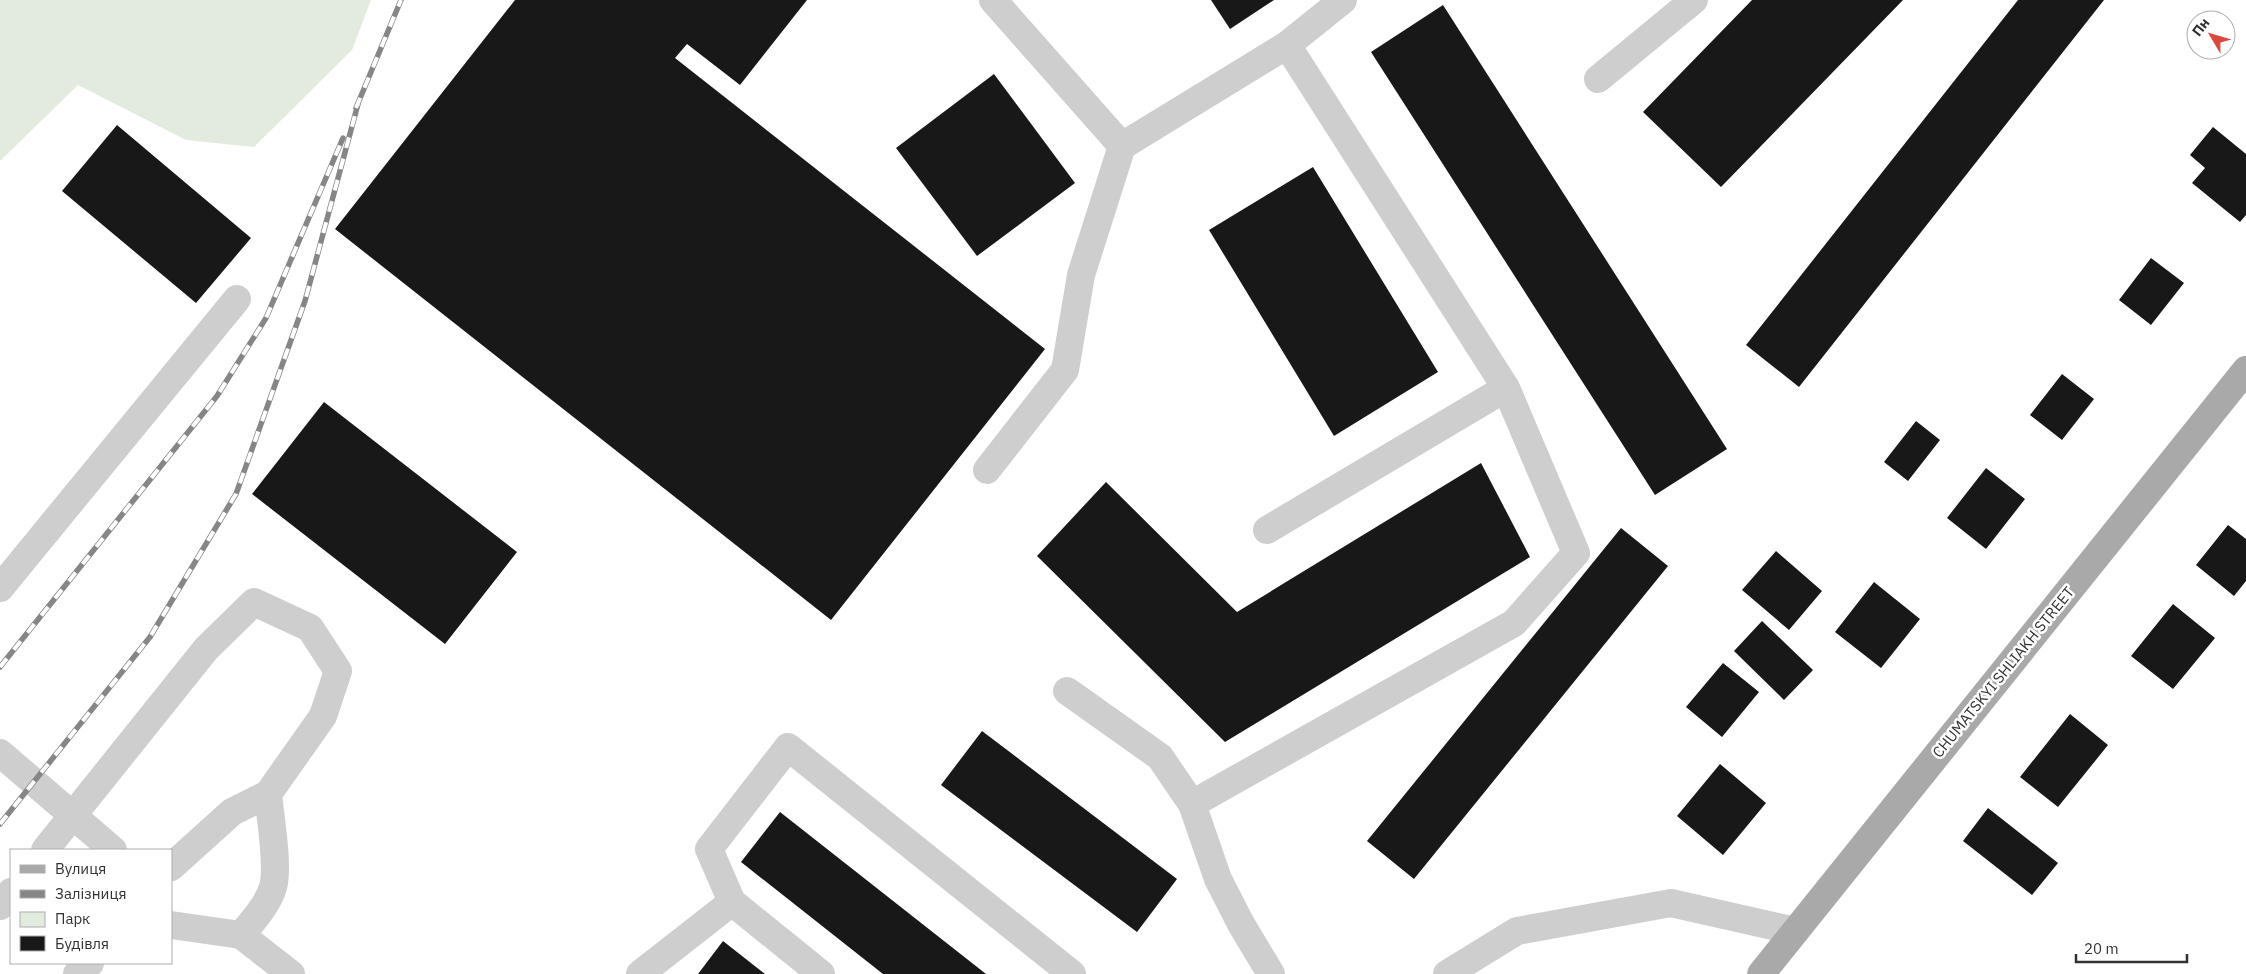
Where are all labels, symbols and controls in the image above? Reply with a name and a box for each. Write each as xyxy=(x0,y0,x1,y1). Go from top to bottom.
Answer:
north arrow xyxy=(2186,10,2236,60)
text: Пн xyxy=(2188,14,2214,40)
street label: CHUMATSKYI SHLIAKH STREET xyxy=(1928,582,2078,761)
legend xyxy=(10,849,172,964)
text: Вулиця xyxy=(55,859,106,878)
text: Залізниця xyxy=(55,884,126,903)
text: Парк xyxy=(55,909,90,928)
scale bar xyxy=(2076,932,2187,964)
text: Будівля xyxy=(55,934,109,953)
text: 20 m xyxy=(2084,939,2119,958)

